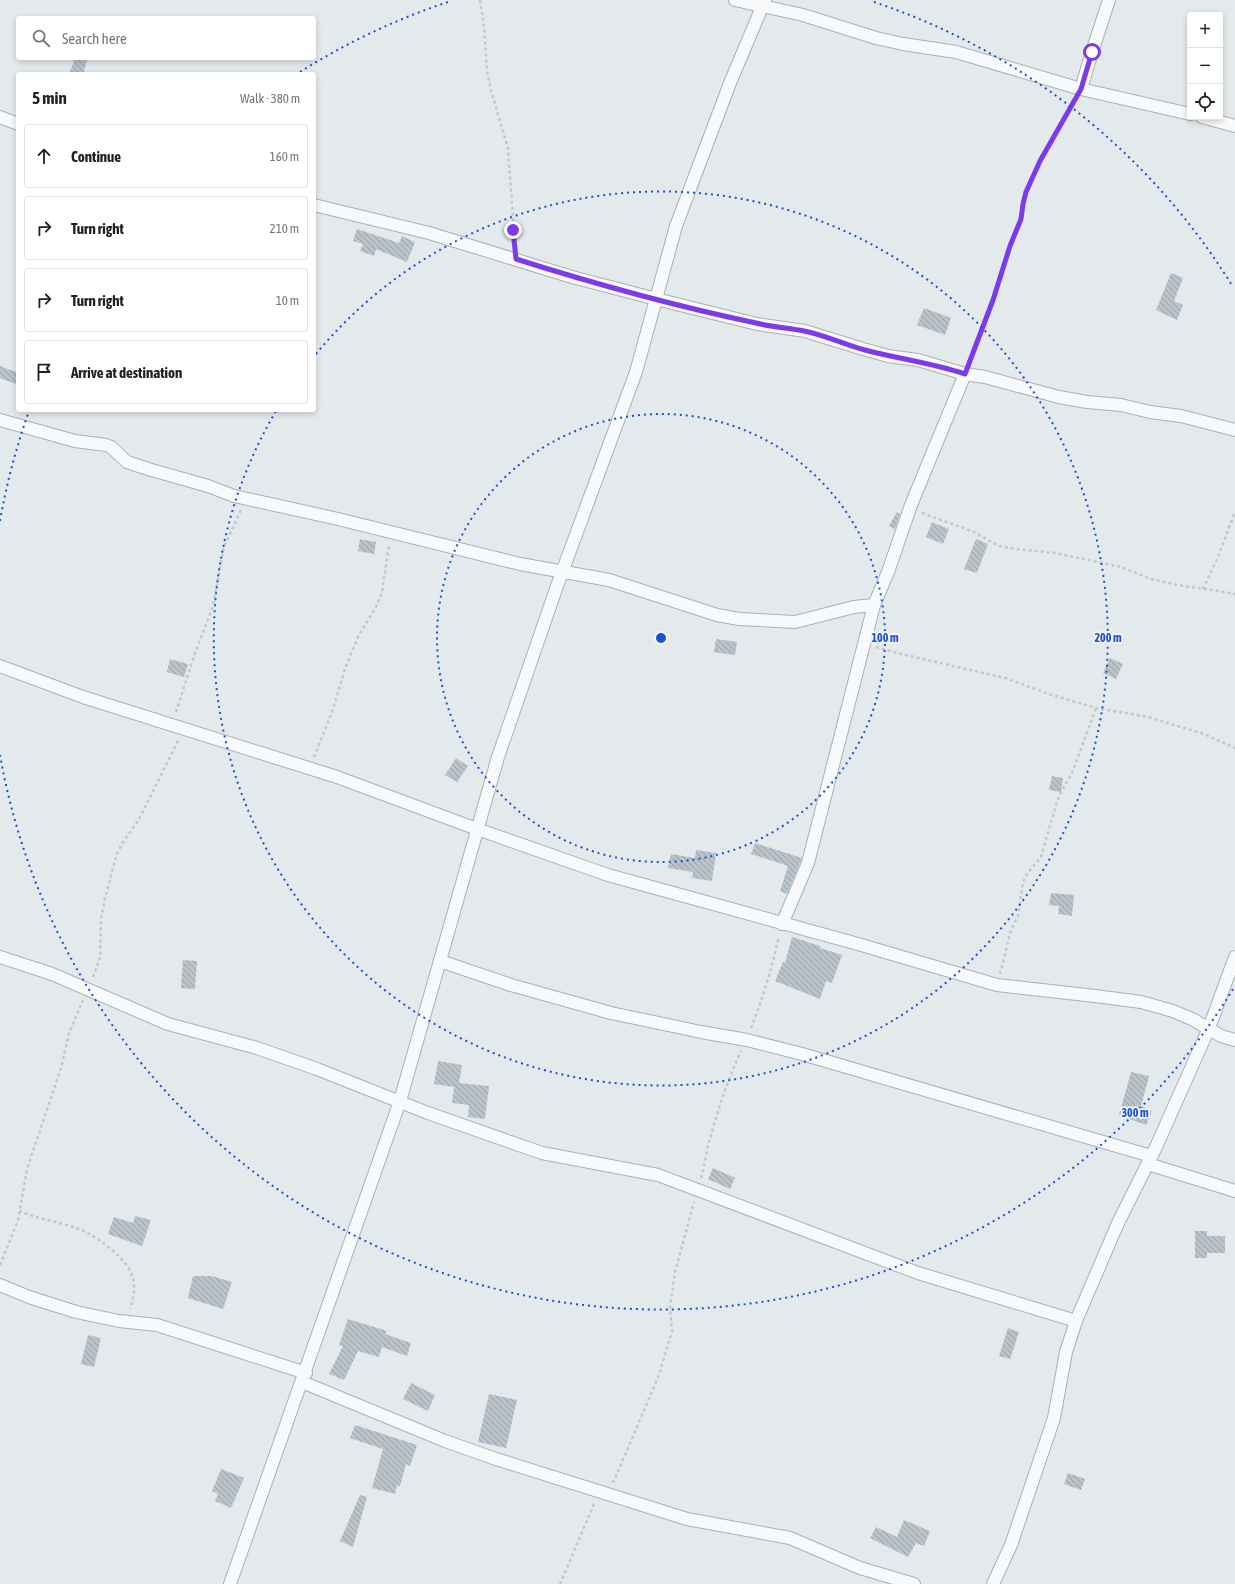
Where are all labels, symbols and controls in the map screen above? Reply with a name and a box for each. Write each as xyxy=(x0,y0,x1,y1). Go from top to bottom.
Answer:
map controls xyxy=(1187,12,1223,120)
button: + xyxy=(1187,12,1223,48)
search box xyxy=(16,16,316,60)
icon: search xyxy=(30,27,52,49)
text: Search here xyxy=(62,30,127,47)
route start xyxy=(1083,43,1101,61)
button: − xyxy=(1187,48,1223,84)
button: locate xyxy=(1187,84,1223,120)
text: 5 min xyxy=(32,88,67,108)
text: Walk · 380 m xyxy=(240,91,300,106)
icon: ahead xyxy=(33,145,55,167)
text: Continue xyxy=(71,148,121,165)
text: 160 m xyxy=(270,149,299,164)
icon: right xyxy=(33,217,55,239)
text: Turn right xyxy=(71,220,124,237)
text: 210 m xyxy=(270,221,299,236)
route end xyxy=(504,221,522,239)
icon: right xyxy=(33,289,55,311)
text: Turn right xyxy=(71,292,124,309)
text: 10 m xyxy=(276,293,299,308)
icon: arrive xyxy=(33,361,55,383)
text: Arrive at destination xyxy=(71,364,182,381)
centre of rings xyxy=(654,631,668,645)
text: 100 m xyxy=(871,631,899,645)
text: 200 m xyxy=(1094,631,1122,645)
text: 300 m xyxy=(1121,1106,1149,1120)

